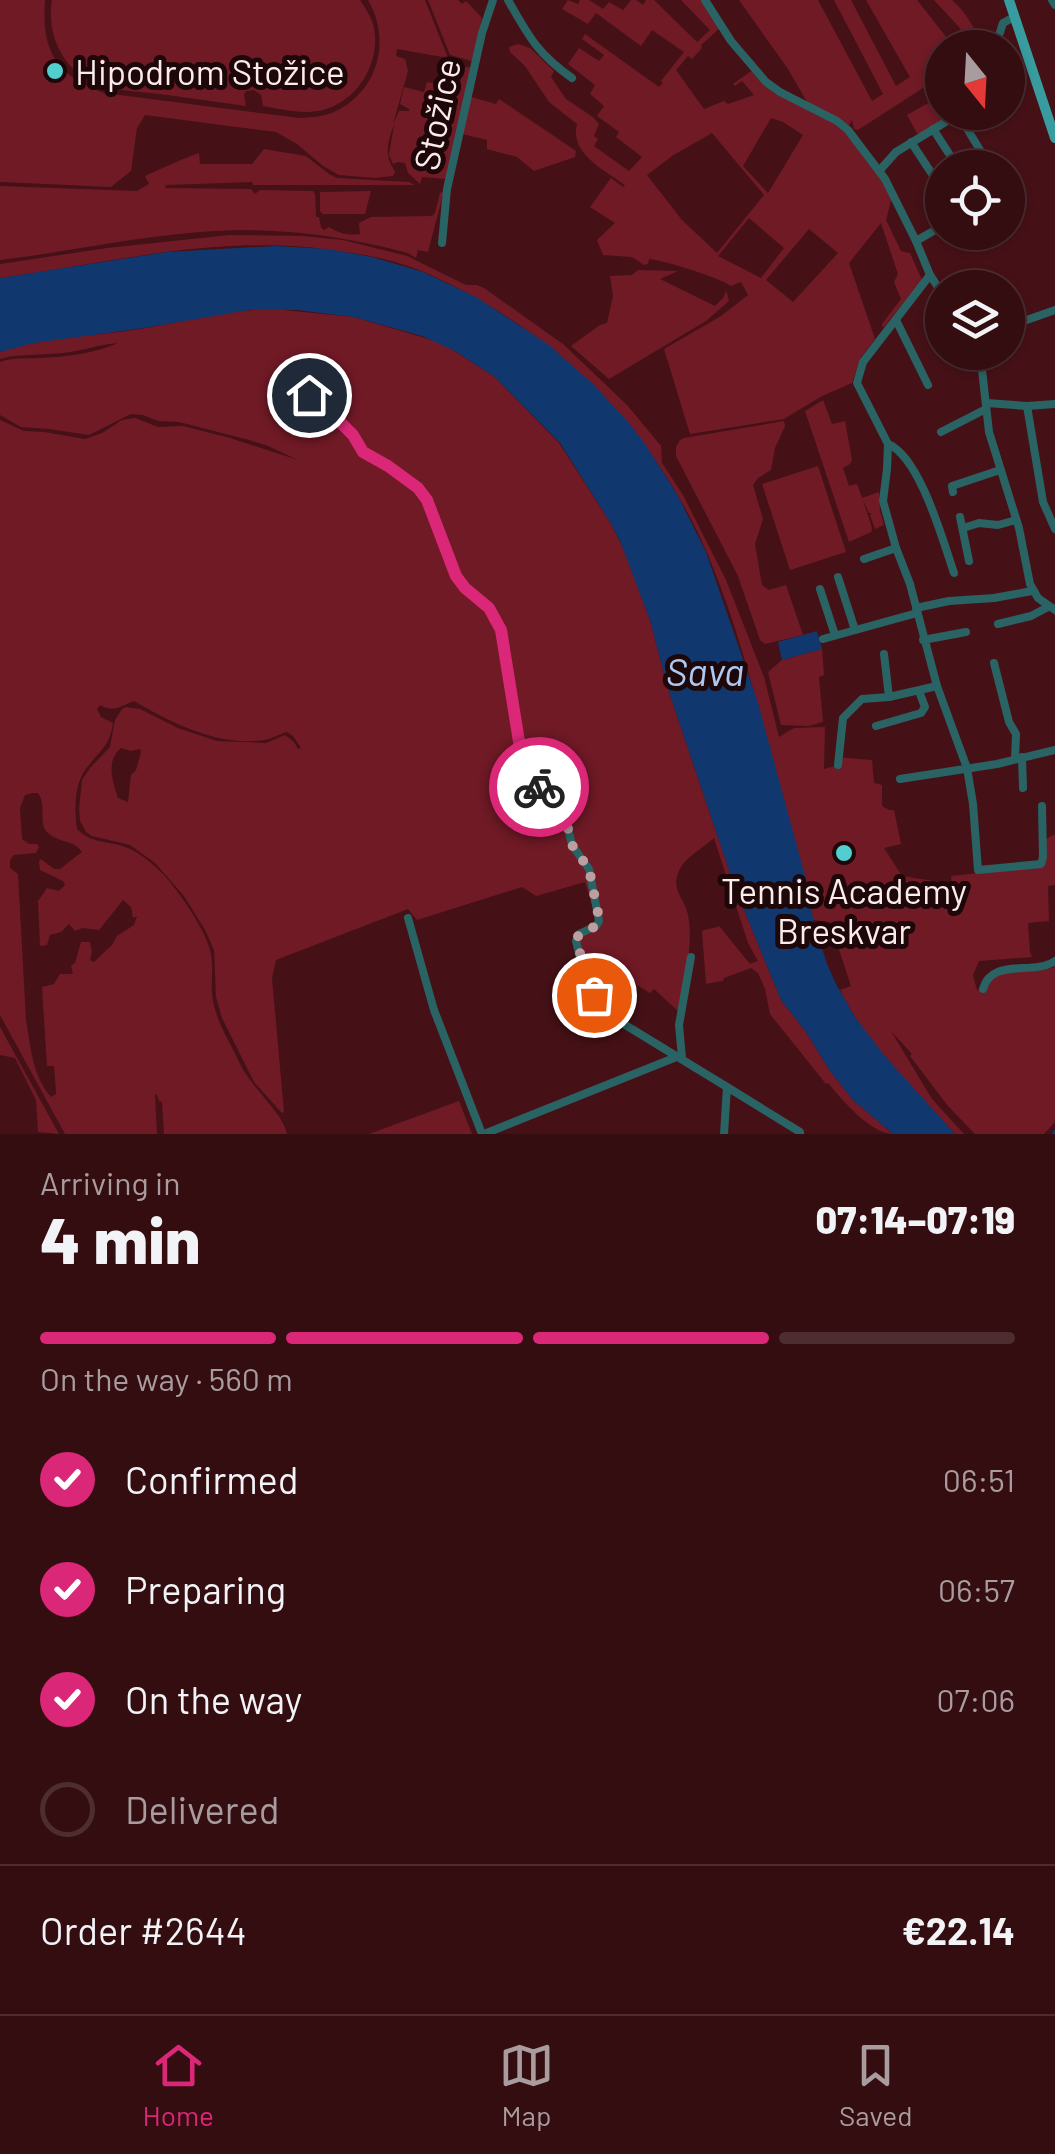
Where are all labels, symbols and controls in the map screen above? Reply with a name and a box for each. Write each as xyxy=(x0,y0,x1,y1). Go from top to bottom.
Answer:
north arrow xyxy=(925,30,1025,130)
map controls xyxy=(925,30,1025,370)
place label: Hipodrom Stožice xyxy=(75,50,345,92)
street label: Stožice xyxy=(404,54,468,174)
marker: Hipodrom Stožice xyxy=(44,60,66,82)
button: locate xyxy=(925,150,1025,250)
button: layers xyxy=(925,270,1025,370)
pin xyxy=(267,353,352,438)
icon: home xyxy=(282,368,337,423)
water label: Sava xyxy=(666,648,744,694)
courier xyxy=(489,737,589,837)
icon: bike xyxy=(512,760,567,815)
marker: Tennis Academy Breskvar xyxy=(833,842,855,864)
place label: Tennis Academy Breskvar xyxy=(721,869,967,951)
pin xyxy=(552,953,637,1038)
icon: bag xyxy=(567,968,622,1023)
text: Arriving in xyxy=(40,1163,180,1201)
text: 07:14–07:19 xyxy=(815,1196,1015,1242)
text: 4 min xyxy=(40,1199,200,1277)
text: On the way · 560 m xyxy=(40,1359,293,1397)
icon: check xyxy=(40,1452,95,1507)
text: Confirmed xyxy=(125,1456,298,1502)
text: 06:51 xyxy=(943,1460,1015,1498)
icon: check xyxy=(40,1562,95,1617)
text: Preparing xyxy=(125,1566,286,1612)
text: 06:57 xyxy=(938,1570,1015,1608)
icon: check xyxy=(40,1672,95,1727)
text: On the way xyxy=(125,1676,302,1722)
text: 07:06 xyxy=(936,1680,1015,1718)
text: Delivered xyxy=(125,1786,279,1832)
text: Order #2644 xyxy=(40,1907,247,1953)
text: €22.14 xyxy=(902,1907,1015,1953)
tab: Home xyxy=(143,2038,214,2132)
tab: Map xyxy=(499,2038,554,2132)
tab: Saved xyxy=(839,2038,912,2132)

